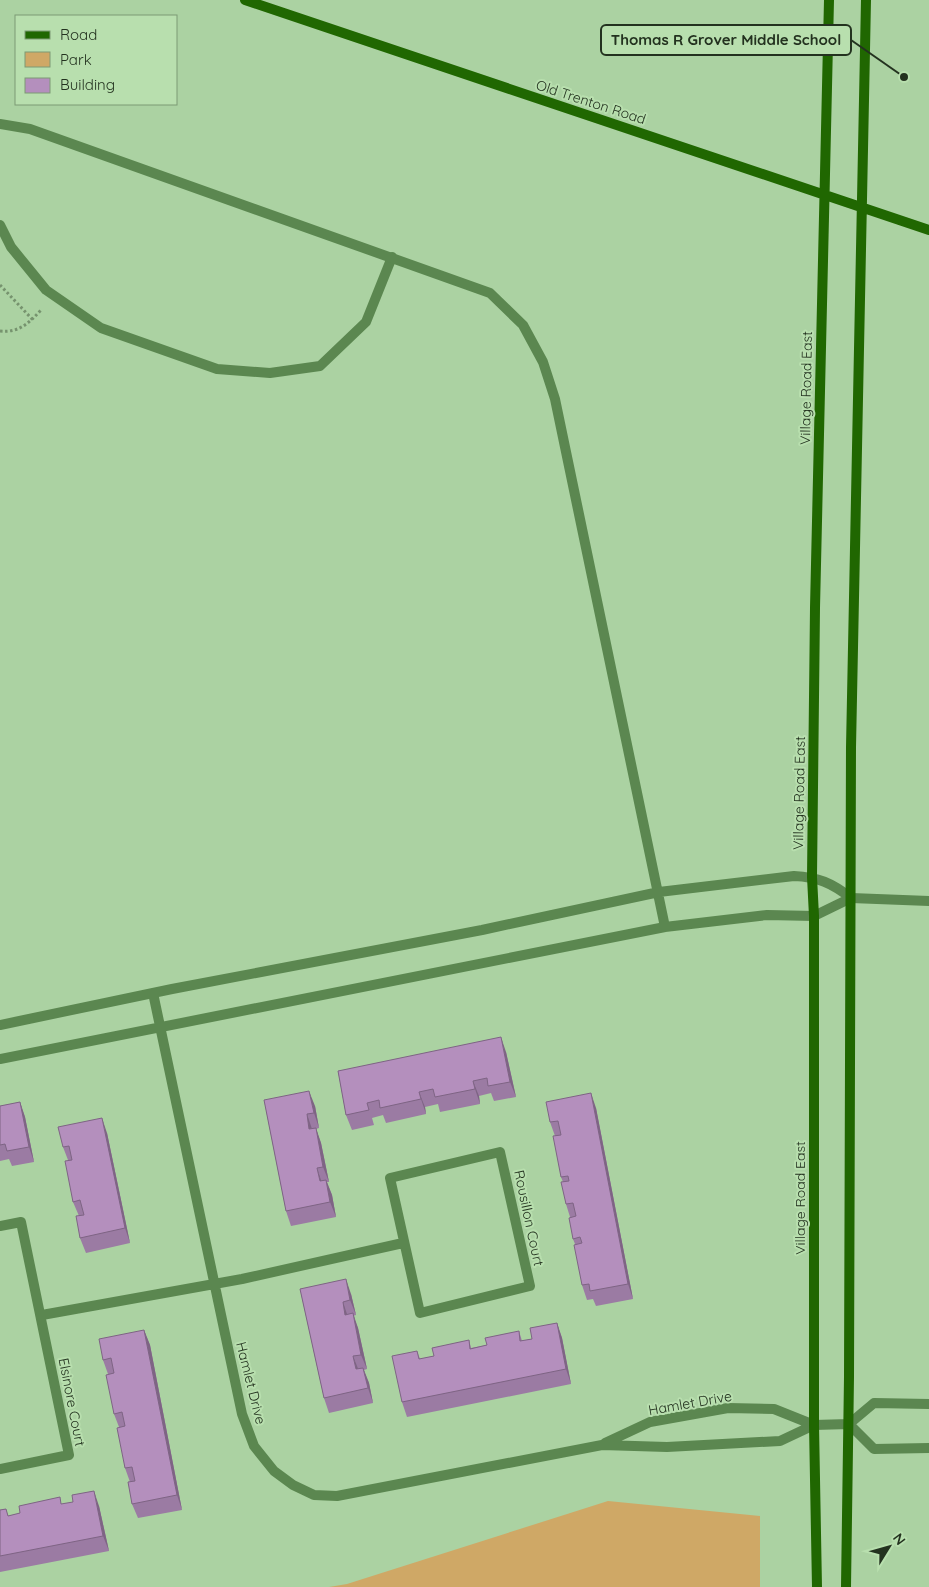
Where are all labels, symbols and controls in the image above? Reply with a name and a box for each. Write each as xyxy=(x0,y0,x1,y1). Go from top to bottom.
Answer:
legend xyxy=(15,15,178,105)
text: Road xyxy=(60,25,97,44)
callout: Thomas R Grover Middle School xyxy=(601,25,851,55)
text: Thomas R Grover Middle School xyxy=(611,30,841,49)
text: Park xyxy=(60,50,92,69)
text: Building xyxy=(60,75,115,94)
street label: Old Trenton Road xyxy=(534,76,648,128)
street label: Village Road East xyxy=(796,331,816,445)
street label: Village Road East xyxy=(789,736,809,850)
street label: Village Road East xyxy=(791,1141,809,1255)
street label: Rousillon Court xyxy=(510,1168,548,1268)
street label: Hamlet Drive xyxy=(232,1340,270,1426)
street label: Elsinore Court xyxy=(55,1356,89,1448)
street label: Hamlet Drive xyxy=(647,1387,733,1419)
north arrow xyxy=(864,1522,914,1572)
text: N xyxy=(889,1530,910,1549)

